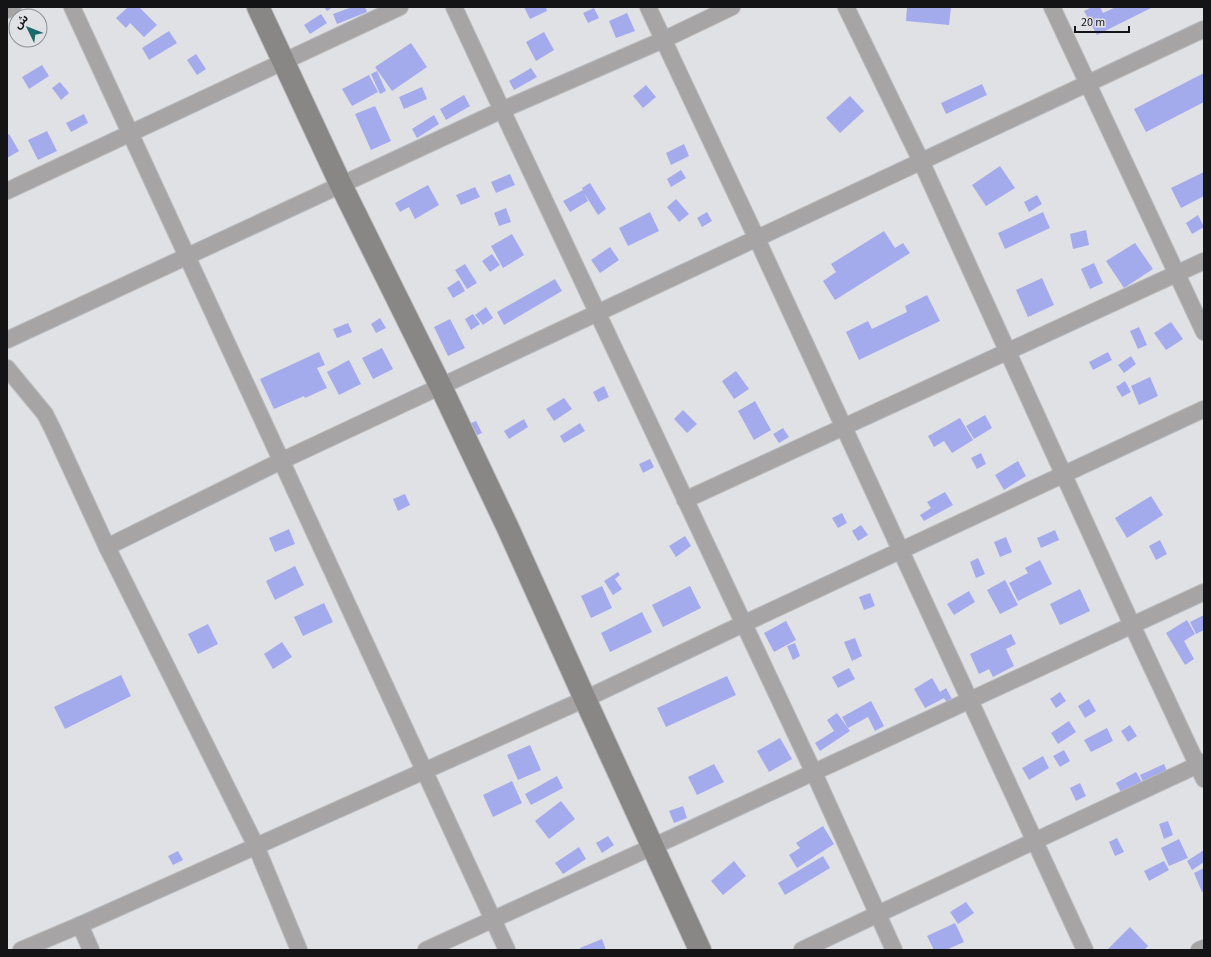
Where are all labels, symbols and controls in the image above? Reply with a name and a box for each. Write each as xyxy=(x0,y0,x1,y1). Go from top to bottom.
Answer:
north arrow xyxy=(8,8,48,48)
scale bar xyxy=(1075,8,1129,34)
text: ش xyxy=(10,11,32,32)
text: 20 m xyxy=(1081,14,1105,31)

